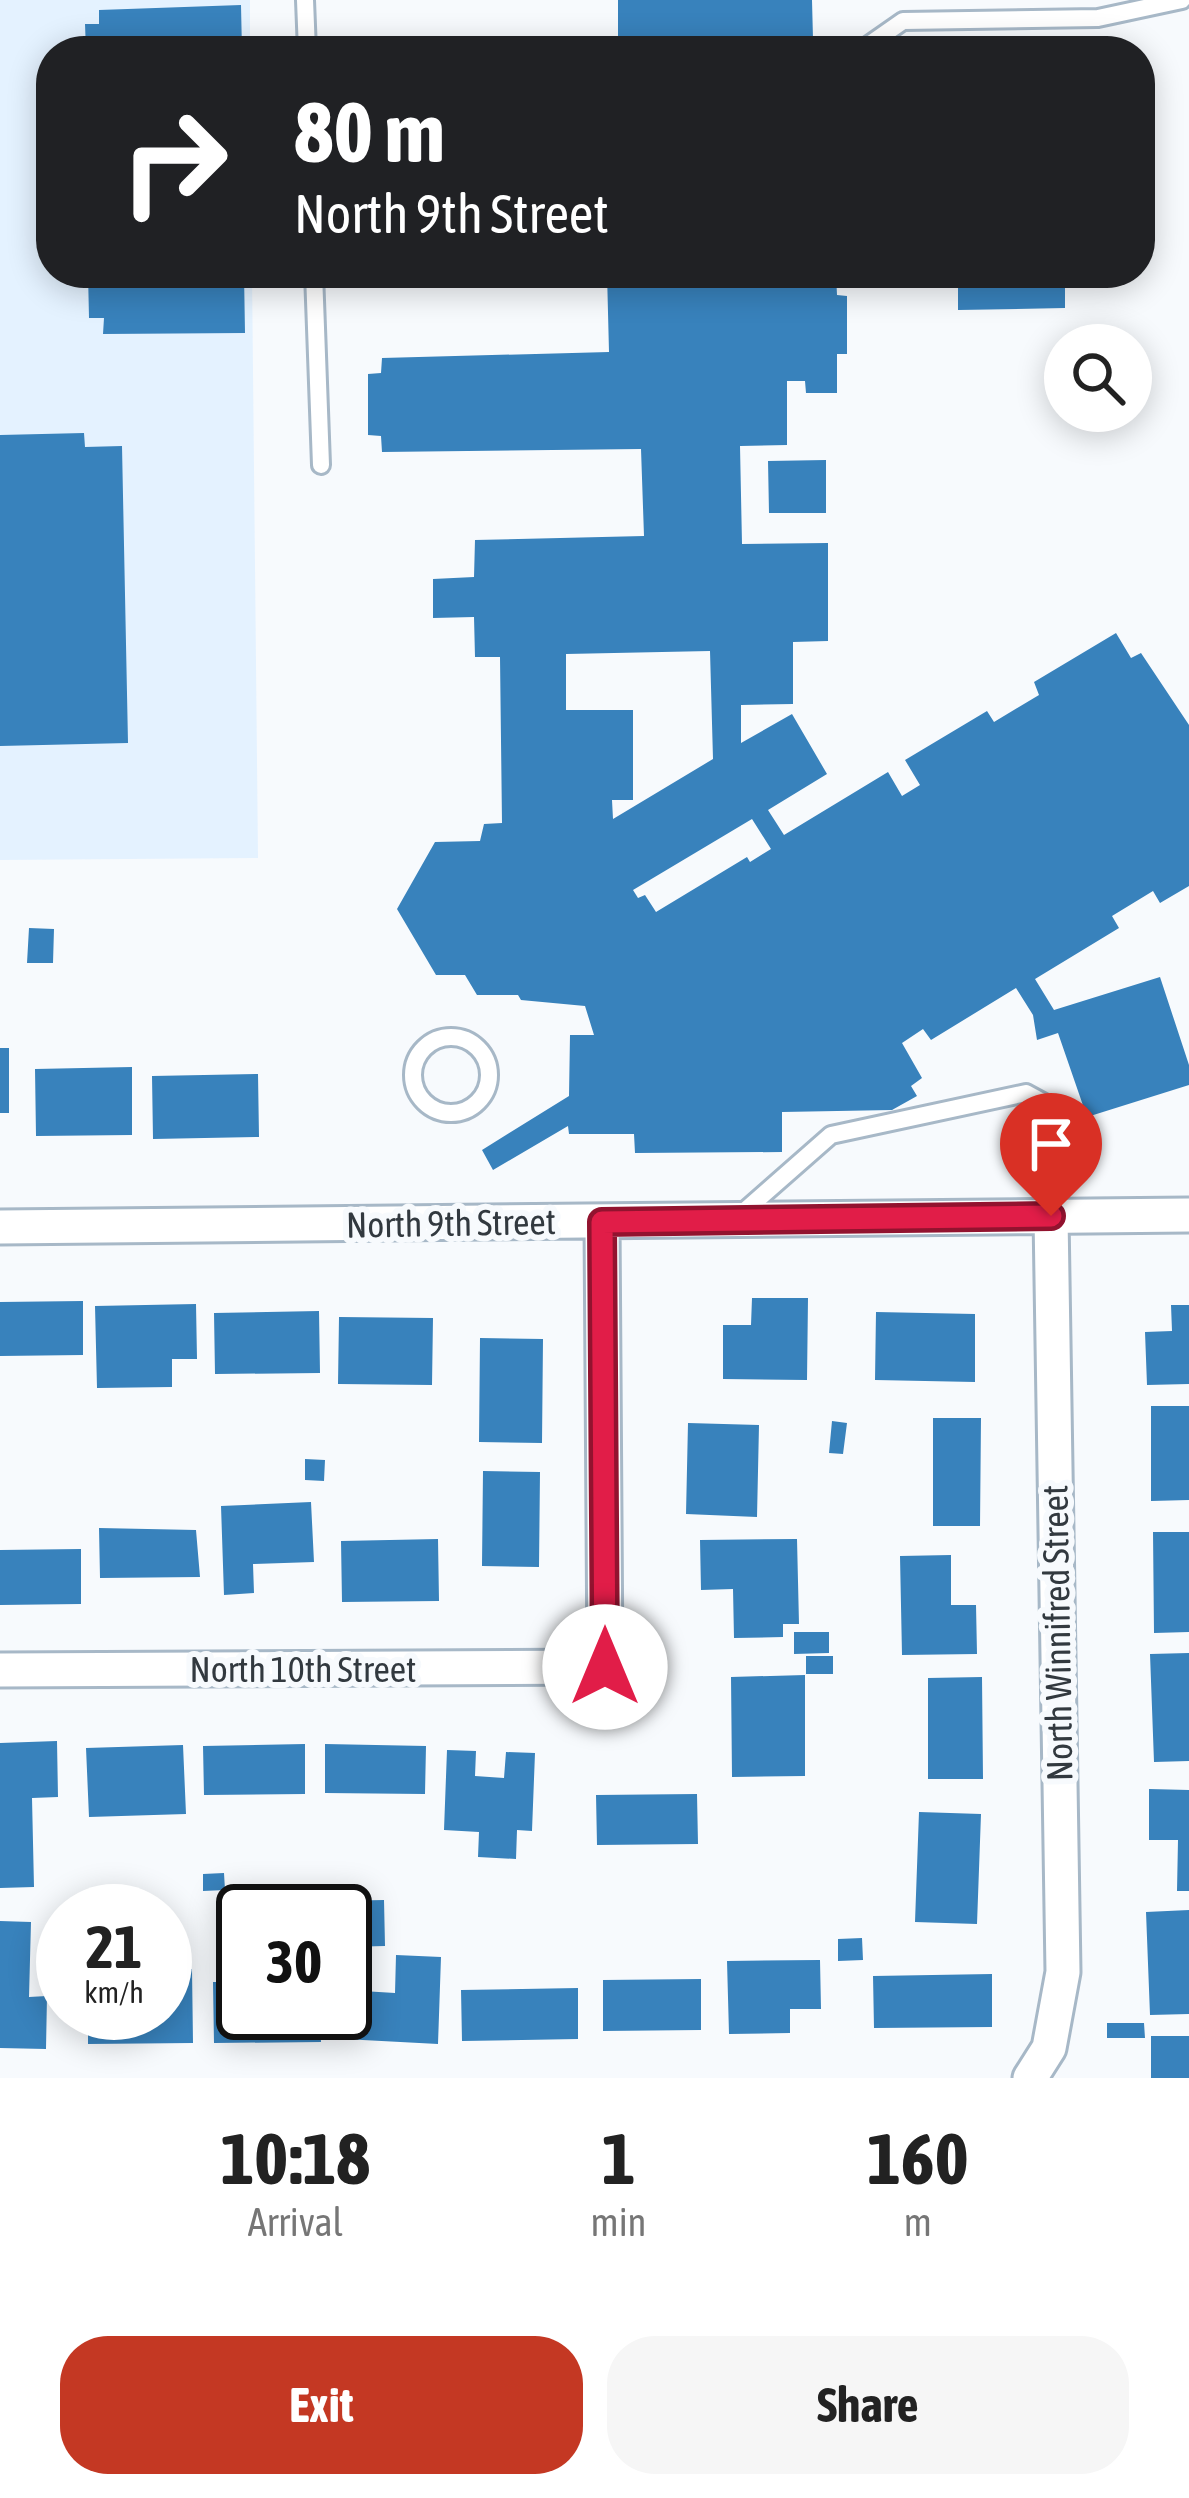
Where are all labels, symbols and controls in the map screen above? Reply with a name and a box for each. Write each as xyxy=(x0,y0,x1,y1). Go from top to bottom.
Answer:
icon: right xyxy=(96,84,252,240)
text: 80 m xyxy=(294,84,445,180)
text: North 9th Street xyxy=(294,183,609,244)
map controls xyxy=(1044,324,1152,432)
button: search xyxy=(1044,324,1152,432)
pin xyxy=(1000,1093,1102,1216)
icon: arrive xyxy=(1018,1111,1084,1177)
street label: North 9th Street xyxy=(346,1200,556,1246)
street label: North Winnifred Street xyxy=(1033,1484,1081,1782)
position arrow xyxy=(542,1604,668,1730)
street label: North 10th Street xyxy=(190,1648,416,1690)
speed limit sign: 30 xyxy=(216,1884,372,2040)
text: 21 xyxy=(86,1912,142,1981)
text: km/h xyxy=(84,1975,144,2009)
text: 10:18 xyxy=(220,2117,370,2199)
text: 1 xyxy=(602,2117,635,2199)
text: 160 xyxy=(867,2117,969,2199)
text: Arrival xyxy=(248,2200,343,2244)
text: min xyxy=(591,2200,647,2244)
text: m xyxy=(904,2200,932,2244)
button: Exit xyxy=(60,2336,583,2474)
button: Share xyxy=(607,2336,1129,2474)

